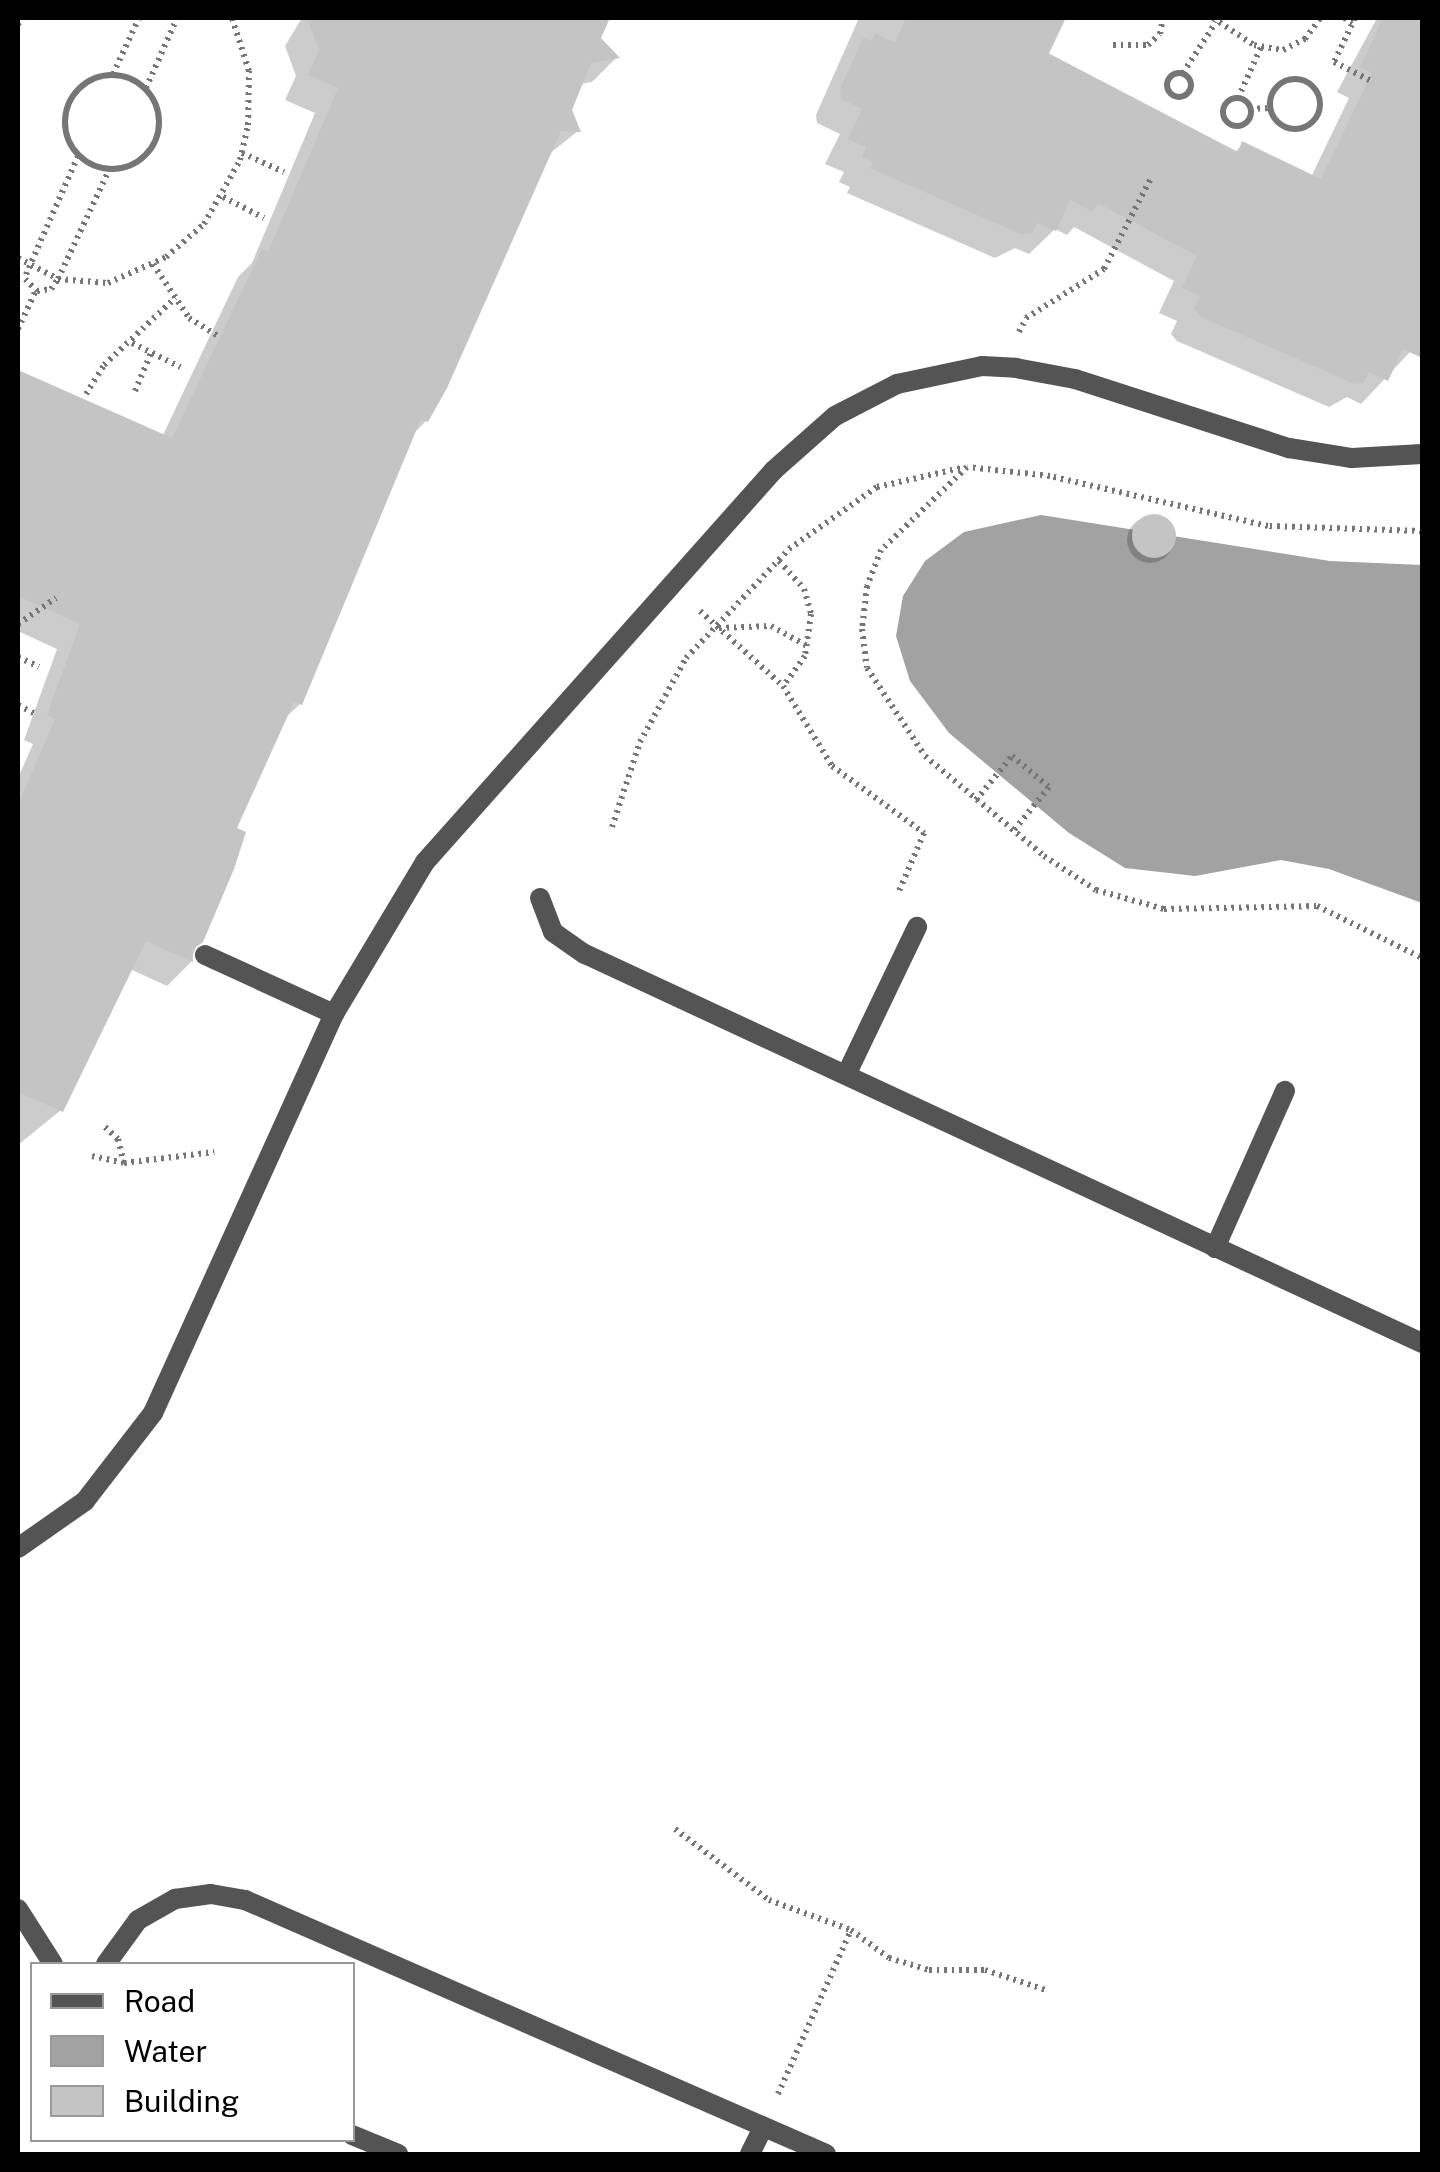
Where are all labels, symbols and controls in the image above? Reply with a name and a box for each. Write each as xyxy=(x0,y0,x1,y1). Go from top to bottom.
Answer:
legend xyxy=(30,1962,355,2142)
text: Road xyxy=(124,1983,195,2019)
text: Water xyxy=(124,2033,207,2069)
text: Building xyxy=(124,2083,239,2119)

